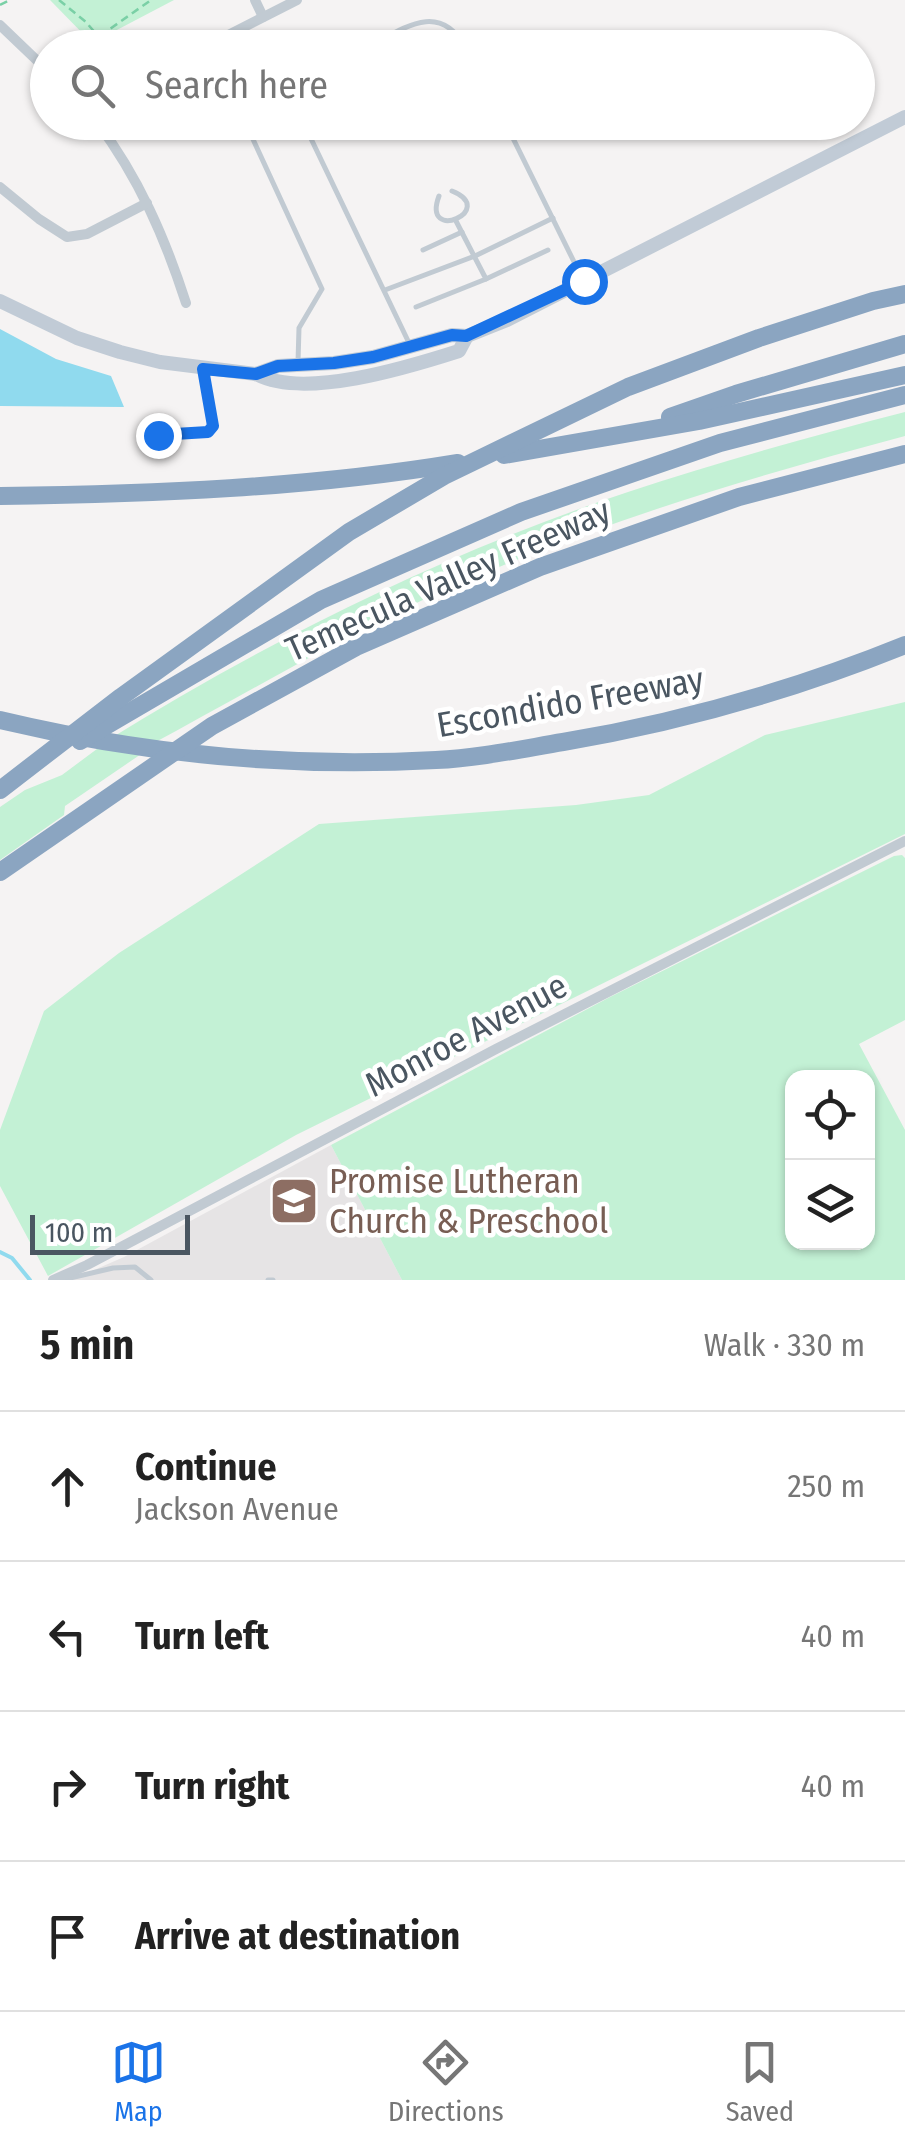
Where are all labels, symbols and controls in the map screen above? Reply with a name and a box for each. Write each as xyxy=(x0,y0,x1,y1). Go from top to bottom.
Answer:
search box xyxy=(30,30,875,140)
icon: search xyxy=(65,58,120,113)
text: Search here xyxy=(145,62,328,108)
route start xyxy=(562,259,608,305)
route end xyxy=(136,413,182,459)
street label: Temecula Valley Freeway xyxy=(279,489,617,670)
street label: Escondido Freeway xyxy=(433,658,707,746)
street label: Monroe Avenue xyxy=(358,964,574,1106)
map controls xyxy=(785,1070,875,1250)
button: locate xyxy=(785,1070,875,1160)
place label: Promise Lutheran Church & Preschool xyxy=(329,1160,608,1242)
button: layers xyxy=(785,1160,875,1250)
school or university icon: Promise Lutheran Church & Preschool xyxy=(268,1175,320,1227)
scale bar xyxy=(30,1210,190,1254)
text: 100 m xyxy=(45,1216,113,1249)
text: 5 min xyxy=(40,1320,134,1370)
text: Walk · 330 m xyxy=(704,1326,865,1364)
text: Continue xyxy=(135,1444,276,1490)
icon: ahead xyxy=(40,1459,95,1514)
text: 250 m xyxy=(787,1467,865,1505)
text: Jackson Avenue xyxy=(135,1490,339,1528)
icon: left xyxy=(40,1609,95,1664)
text: Turn left xyxy=(135,1613,269,1659)
text: 40 m xyxy=(801,1617,865,1655)
icon: right xyxy=(40,1759,95,1814)
text: Turn right xyxy=(135,1763,289,1809)
text: 40 m xyxy=(801,1767,865,1805)
icon: arrive xyxy=(40,1909,95,1964)
text: Arrive at destination xyxy=(135,1913,460,1959)
tab: Map xyxy=(111,2035,166,2128)
tab: Directions xyxy=(388,2035,504,2128)
tab: Saved xyxy=(726,2035,794,2128)

